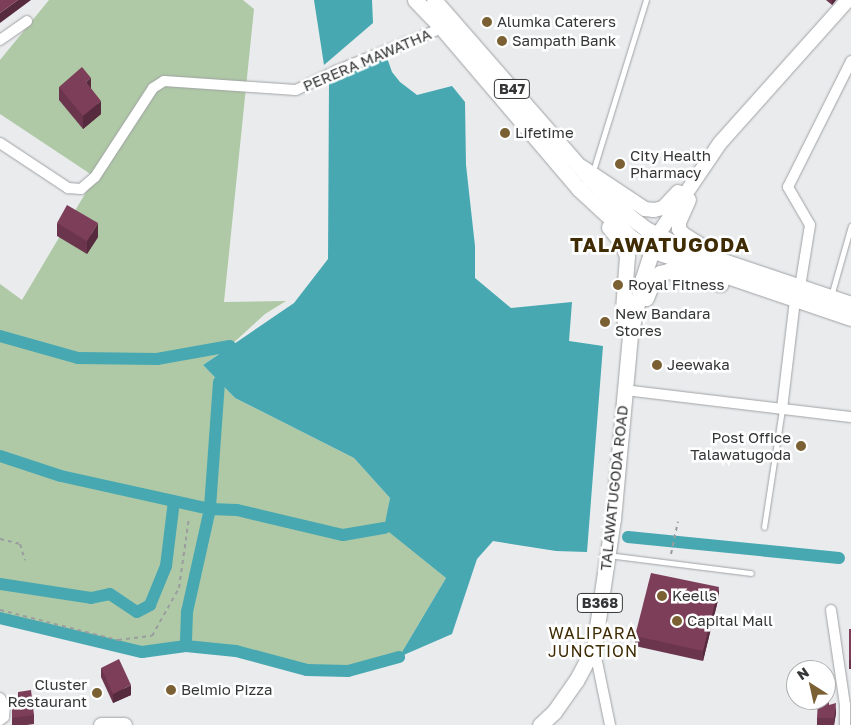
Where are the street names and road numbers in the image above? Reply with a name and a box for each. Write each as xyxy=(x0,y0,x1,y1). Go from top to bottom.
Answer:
street label: PERERA MAWATHA xyxy=(300,25,434,95)
road number: B47 xyxy=(493,78,531,100)
street label: TALAWATUGODA ROAD xyxy=(596,404,632,572)
road number: B368 xyxy=(576,592,624,614)

